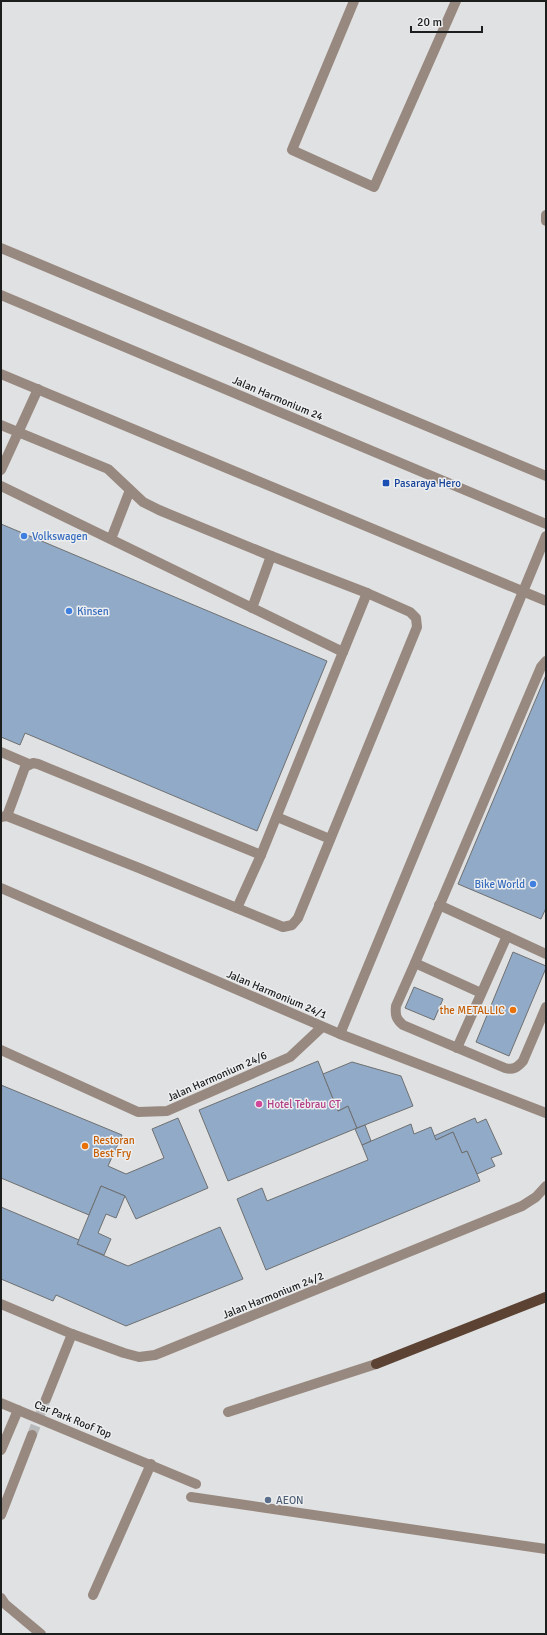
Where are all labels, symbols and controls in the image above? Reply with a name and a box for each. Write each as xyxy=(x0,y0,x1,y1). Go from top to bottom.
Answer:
scale bar xyxy=(411,8,482,34)
text: 20 m xyxy=(417,15,442,30)
street label: Jalan Harmonium 24 xyxy=(231,374,325,423)
place label: Pasaraya Hero xyxy=(394,477,461,490)
marker: Pasaraya Hero xyxy=(381,478,391,488)
place label: Volkswagen xyxy=(32,530,88,543)
marker: Volkswagen xyxy=(19,531,29,541)
place label: Kinsen xyxy=(77,605,109,618)
marker: Kinsen xyxy=(64,606,74,616)
place label: Bike World xyxy=(474,878,525,891)
marker: Bike World xyxy=(528,879,538,889)
street label: Jalan Harmonium 24/1 xyxy=(225,967,329,1021)
place label: the METALLIC xyxy=(440,1004,505,1017)
marker: the METALLIC xyxy=(508,1005,518,1015)
street label: Jalan Harmonium 24/6 xyxy=(165,1049,269,1104)
place label: Hotel Tebrau CT xyxy=(267,1098,341,1111)
marker: Hotel Tebrau CT xyxy=(254,1099,264,1109)
place label: Restoran Best Fry xyxy=(93,1134,135,1160)
marker: Restoran Best Fry xyxy=(80,1141,90,1151)
street label: Jalan Harmonium 24/2 xyxy=(221,1269,326,1322)
street label: Car Park Roof Top xyxy=(32,1398,113,1441)
place label: AEON xyxy=(276,1494,304,1507)
marker: AEON xyxy=(263,1495,273,1505)

